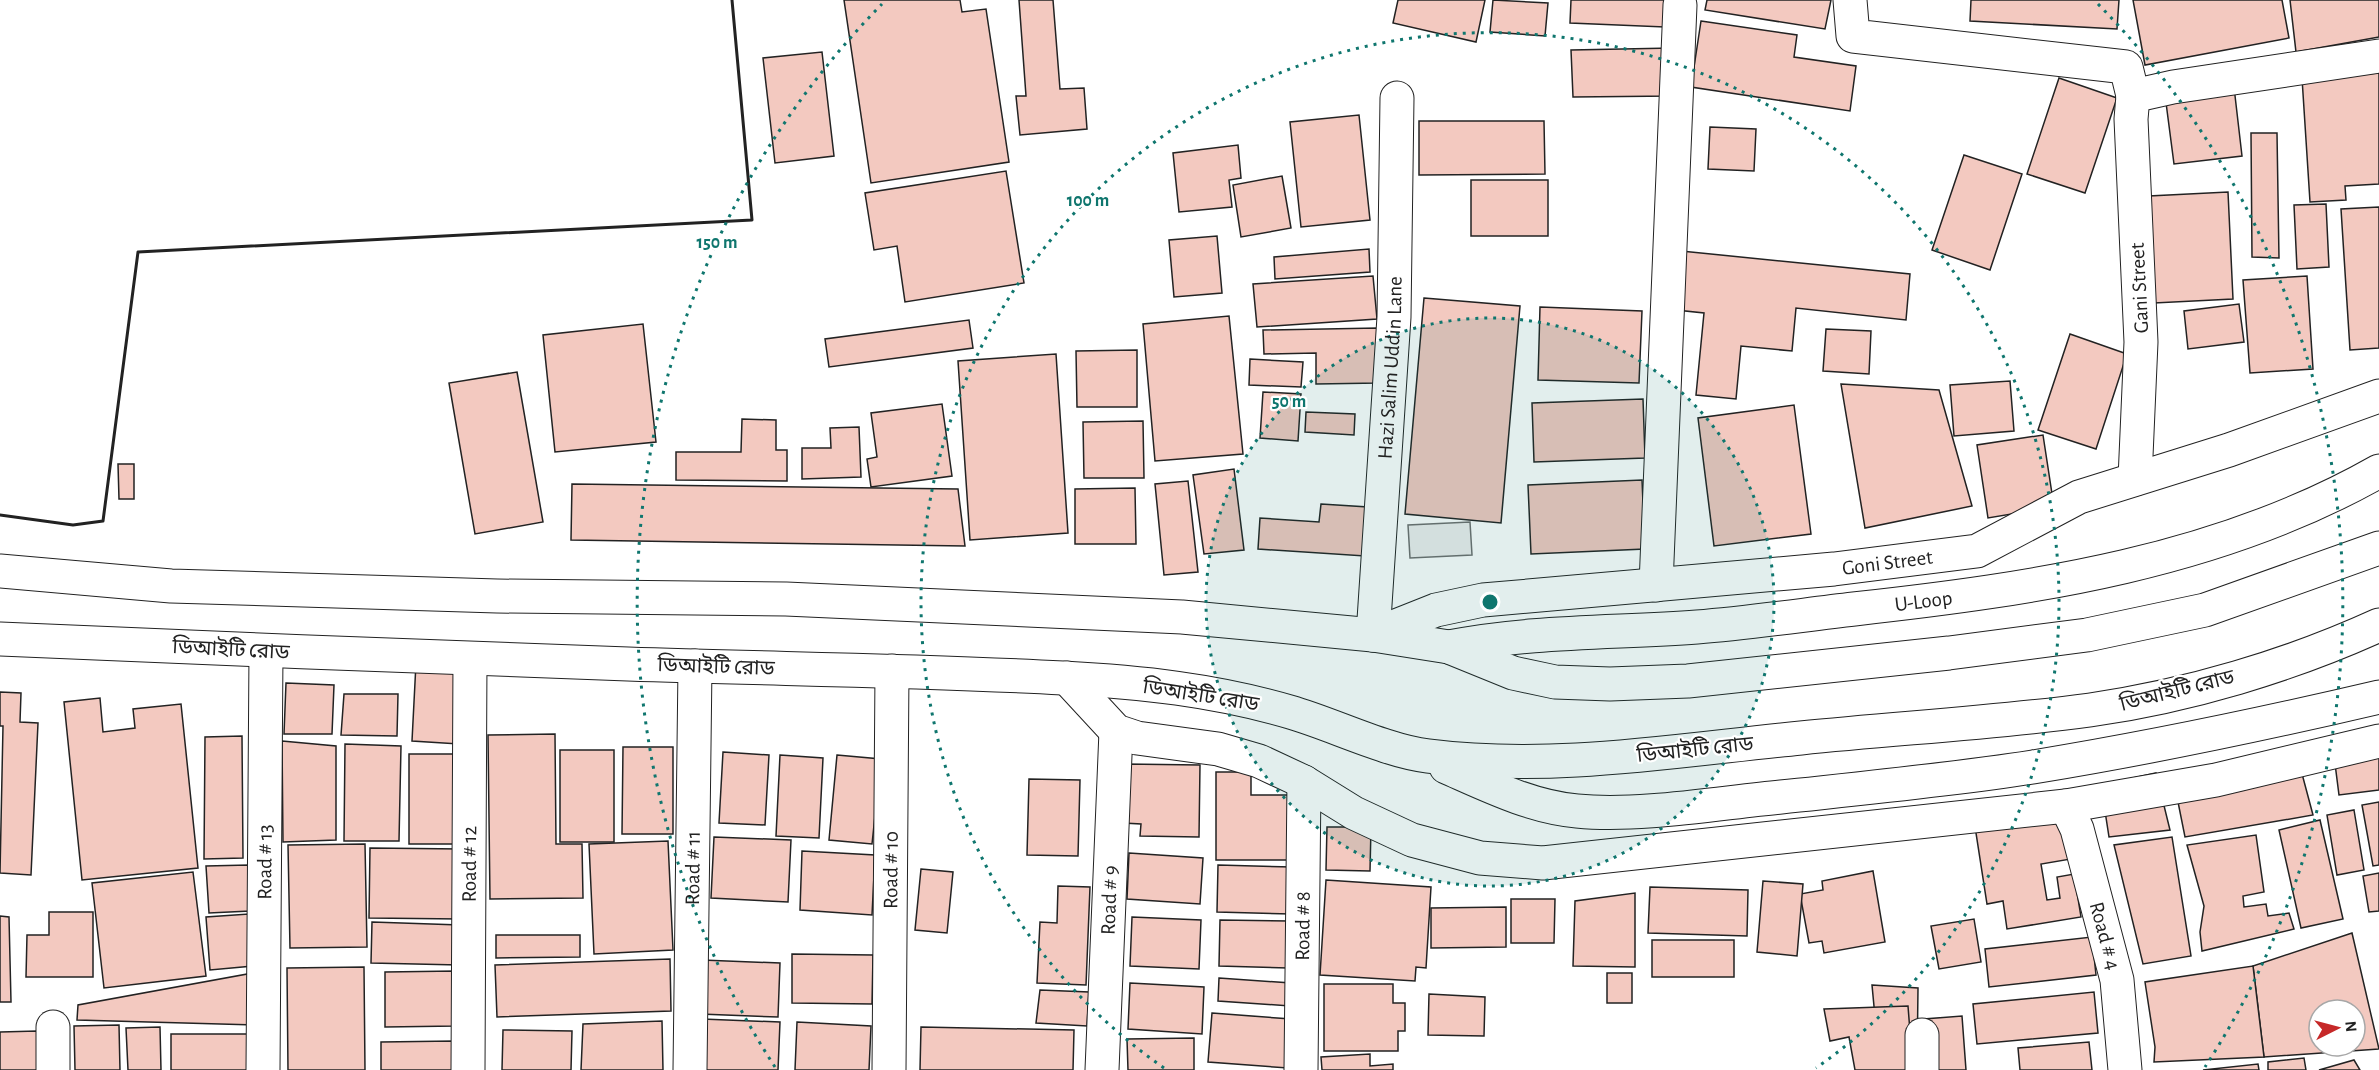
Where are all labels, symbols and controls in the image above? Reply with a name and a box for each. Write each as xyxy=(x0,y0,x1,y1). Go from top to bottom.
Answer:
text: 100 m xyxy=(1067,192,1109,210)
text: 150 m xyxy=(697,234,737,252)
street label: Gani Street xyxy=(2127,242,2152,334)
street label: Hazi Salim Uddin Lane xyxy=(1375,276,1406,460)
text: 50 m xyxy=(1272,393,1306,411)
street label: Goni Street xyxy=(1841,547,1934,579)
street label: U-Loop xyxy=(1893,587,1954,615)
centre of rings xyxy=(1480,592,1500,612)
street label: ডিআইটি রোড xyxy=(171,634,291,663)
street label: ডিআইটি রোড xyxy=(656,652,776,679)
street label: ডিআইটি রোড xyxy=(2116,664,2238,715)
street label: ডিআইটি রোড xyxy=(1140,674,1262,715)
street label: ডিআইটি রোড xyxy=(1634,731,1756,766)
street label: Road # 13 xyxy=(254,824,276,900)
street label: Road # 12 xyxy=(459,826,480,902)
street label: Road # 11 xyxy=(682,831,704,905)
street label: Road # 10 xyxy=(880,831,902,909)
street label: Road # 9 xyxy=(1098,865,1121,935)
street label: Road # 8 xyxy=(1292,891,1314,961)
street label: Road # 4 xyxy=(2086,900,2124,972)
north arrow xyxy=(2307,998,2367,1058)
text: N xyxy=(2342,1020,2359,1033)

